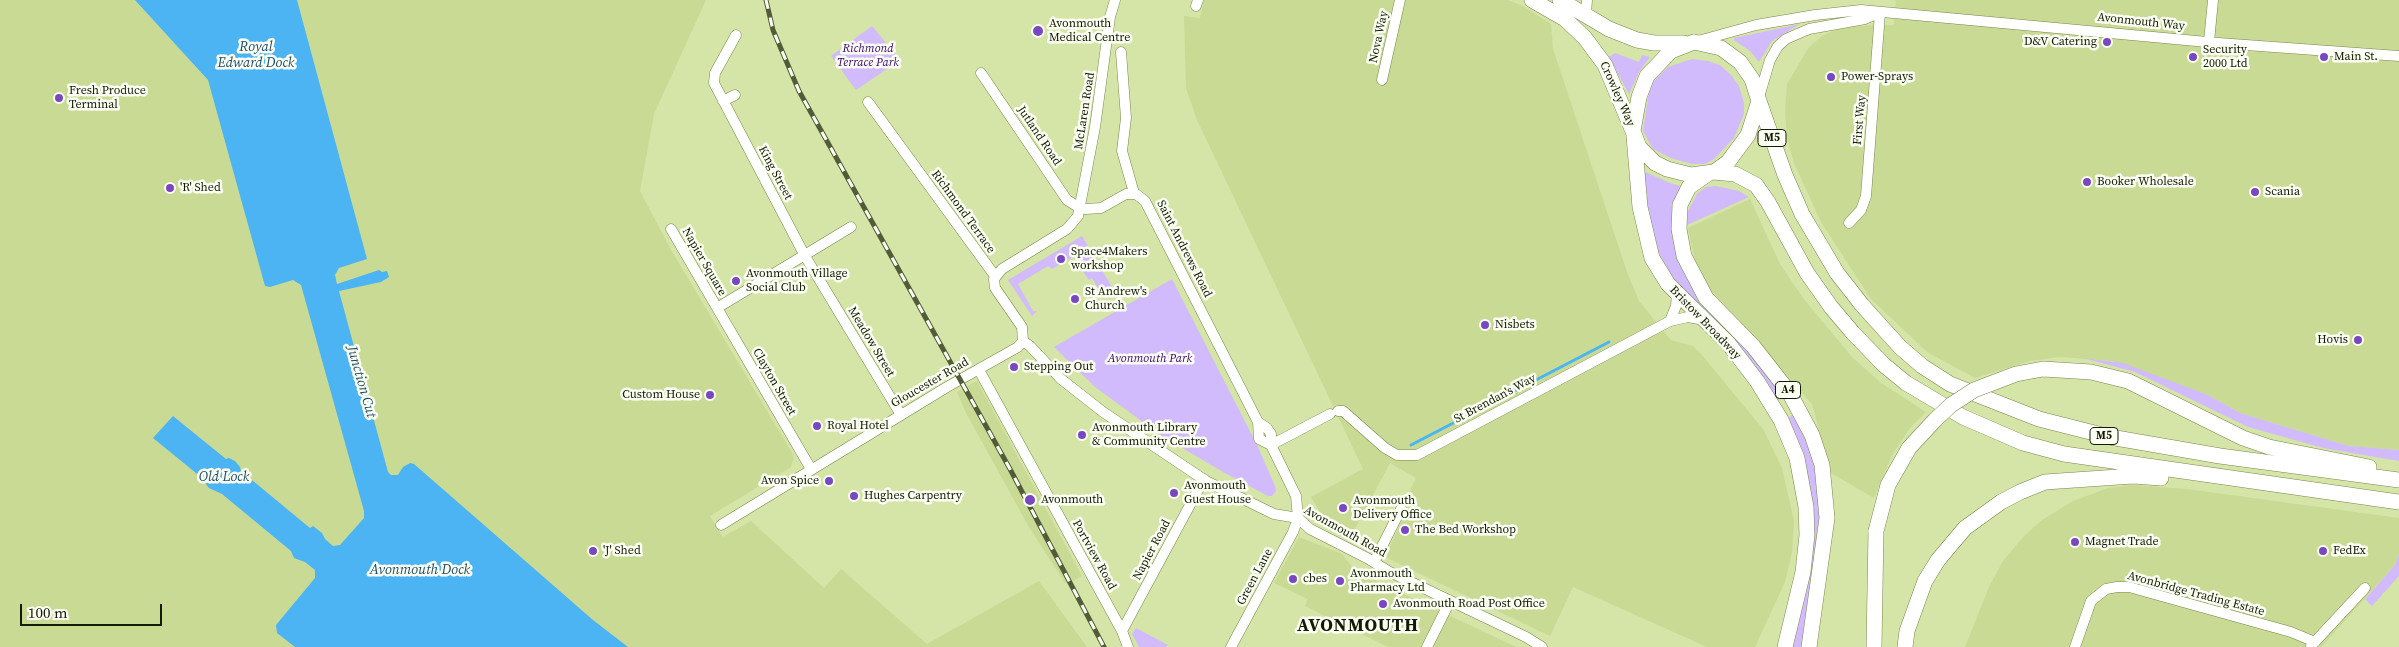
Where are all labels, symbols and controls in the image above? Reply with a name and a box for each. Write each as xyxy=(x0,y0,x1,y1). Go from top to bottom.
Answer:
street label: Nova Way xyxy=(1366,10,1392,64)
street label: Avonmouth Way xyxy=(2097,10,2185,34)
place label: Avonmouth Medical Centre xyxy=(1049,17,1130,45)
marker: Avonmouth Medical Centre xyxy=(1031,24,1045,38)
place label: D&V Catering xyxy=(2024,35,2097,49)
marker: D&V Catering xyxy=(2101,36,2113,48)
water label: Royal Edward Dock xyxy=(218,39,294,72)
park label: Richmond Terrace Park xyxy=(837,42,899,70)
place label: Security 2000 Ltd xyxy=(2203,43,2248,71)
place label: Main St. xyxy=(2334,50,2378,64)
marker: Security 2000 Ltd xyxy=(2187,51,2199,63)
marker: Main St. xyxy=(2318,51,2330,63)
street label: Crowley Way xyxy=(1596,59,1638,129)
place label: Power-Sprays xyxy=(1841,70,1913,84)
street label: McLaren Road xyxy=(1072,71,1098,151)
marker: Power-Sprays xyxy=(1825,71,1837,83)
place label: Fresh Produce Terminal xyxy=(69,84,146,112)
marker: Fresh Produce Terminal xyxy=(53,92,65,104)
street label: First Way xyxy=(1851,94,1869,146)
street label: Jutland Road xyxy=(1014,104,1064,168)
road number: M5 xyxy=(1758,130,1786,146)
street label: King Street xyxy=(755,144,795,202)
street label: Richmond Terrace xyxy=(928,168,998,256)
place label: Booker Wholesale xyxy=(2097,175,2194,189)
marker: Booker Wholesale xyxy=(2081,176,2093,188)
place label: 'R' Shed xyxy=(180,181,221,195)
marker: 'R' Shed xyxy=(164,182,176,194)
place label: Scania xyxy=(2265,185,2300,199)
marker: Scania xyxy=(2249,186,2261,198)
street label: Saint Andrews Road xyxy=(1153,198,1215,300)
street label: Napier Square xyxy=(679,225,729,299)
place label: Space4Makers workshop xyxy=(1071,245,1147,273)
marker: Space4Makers workshop xyxy=(1055,253,1067,265)
place label: Avonmouth Village Social Club xyxy=(746,267,848,295)
marker: Avonmouth Village Social Club xyxy=(730,275,742,287)
street label: Bristow Broadway xyxy=(1666,283,1744,363)
place label: St Andrew's Church xyxy=(1085,285,1147,313)
marker: St Andrew's Church xyxy=(1069,293,1081,305)
street label: Meadow Street xyxy=(844,304,898,380)
place label: Nisbets xyxy=(1495,318,1535,332)
marker: Nisbets xyxy=(1479,319,1491,331)
place label: Hovis xyxy=(2317,333,2348,347)
marker: Hovis xyxy=(2352,334,2364,346)
water label: Junction Cut xyxy=(343,344,379,420)
street label: Clayton Street xyxy=(749,346,799,418)
park label: Avonmouth Park xyxy=(1108,352,1192,366)
street label: Gloucester Road xyxy=(889,355,971,411)
place label: Stepping Out xyxy=(1024,360,1093,374)
marker: Stepping Out xyxy=(1008,361,1020,373)
street label: St Brendan's Way xyxy=(1452,371,1538,427)
road number: A4 xyxy=(1776,382,1800,398)
place label: Custom House xyxy=(622,388,700,402)
marker: Custom House xyxy=(704,389,716,401)
place label: Royal Hotel xyxy=(827,419,889,433)
marker: Royal Hotel xyxy=(811,420,823,432)
place label: Avonmouth Library & Community Centre xyxy=(1092,421,1206,449)
road number: M5 xyxy=(2090,428,2118,444)
marker: Avonmouth Library & Community Centre xyxy=(1076,429,1088,441)
water label: Old Lock xyxy=(199,469,249,485)
place label: Avon Spice xyxy=(761,474,819,488)
marker: Avon Spice xyxy=(823,475,835,487)
place label: Avonmouth Guest House xyxy=(1184,479,1251,507)
marker: Avonmouth Guest House xyxy=(1168,487,1180,499)
place label: Hughes Carpentry xyxy=(864,489,962,503)
marker: Hughes Carpentry xyxy=(848,490,860,502)
marker: Avonmouth xyxy=(1023,493,1037,507)
place label: Avonmouth xyxy=(1041,493,1103,507)
place label: Avonmouth Delivery Office xyxy=(1353,494,1432,522)
marker: Avonmouth Delivery Office xyxy=(1337,502,1349,514)
street label: Avonmouth Road xyxy=(1301,503,1389,561)
street label: Napier Road xyxy=(1130,517,1174,583)
street label: Portview Road xyxy=(1069,518,1119,592)
place label: The Bed Workshop xyxy=(1415,523,1516,537)
marker: The Bed Workshop xyxy=(1399,524,1411,536)
place label: Magnet Trade xyxy=(2085,535,2159,549)
marker: Magnet Trade xyxy=(2069,536,2081,548)
place label: 'J' Shed xyxy=(603,544,641,558)
place label: FedEx xyxy=(2333,544,2366,558)
marker: 'J' Shed xyxy=(587,545,599,557)
marker: FedEx xyxy=(2317,545,2329,557)
street label: Green Lane xyxy=(1234,546,1276,608)
water label: Avonmouth Dock xyxy=(370,562,470,578)
place label: Avonmouth Pharmacy Ltd xyxy=(1350,567,1425,595)
street label: Avonbridge Trading Estate xyxy=(2126,569,2266,619)
place label: cbes xyxy=(1303,572,1327,586)
marker: cbes xyxy=(1287,573,1299,585)
marker: Avonmouth Pharmacy Ltd xyxy=(1334,575,1346,587)
scale bar xyxy=(22,594,165,626)
place label: Avonmouth Road Post Office xyxy=(1393,597,1545,611)
marker: Avonmouth Road Post Office xyxy=(1377,598,1389,610)
text: 100 m xyxy=(28,602,68,623)
district label: AVONMOUTH xyxy=(1296,615,1420,637)

